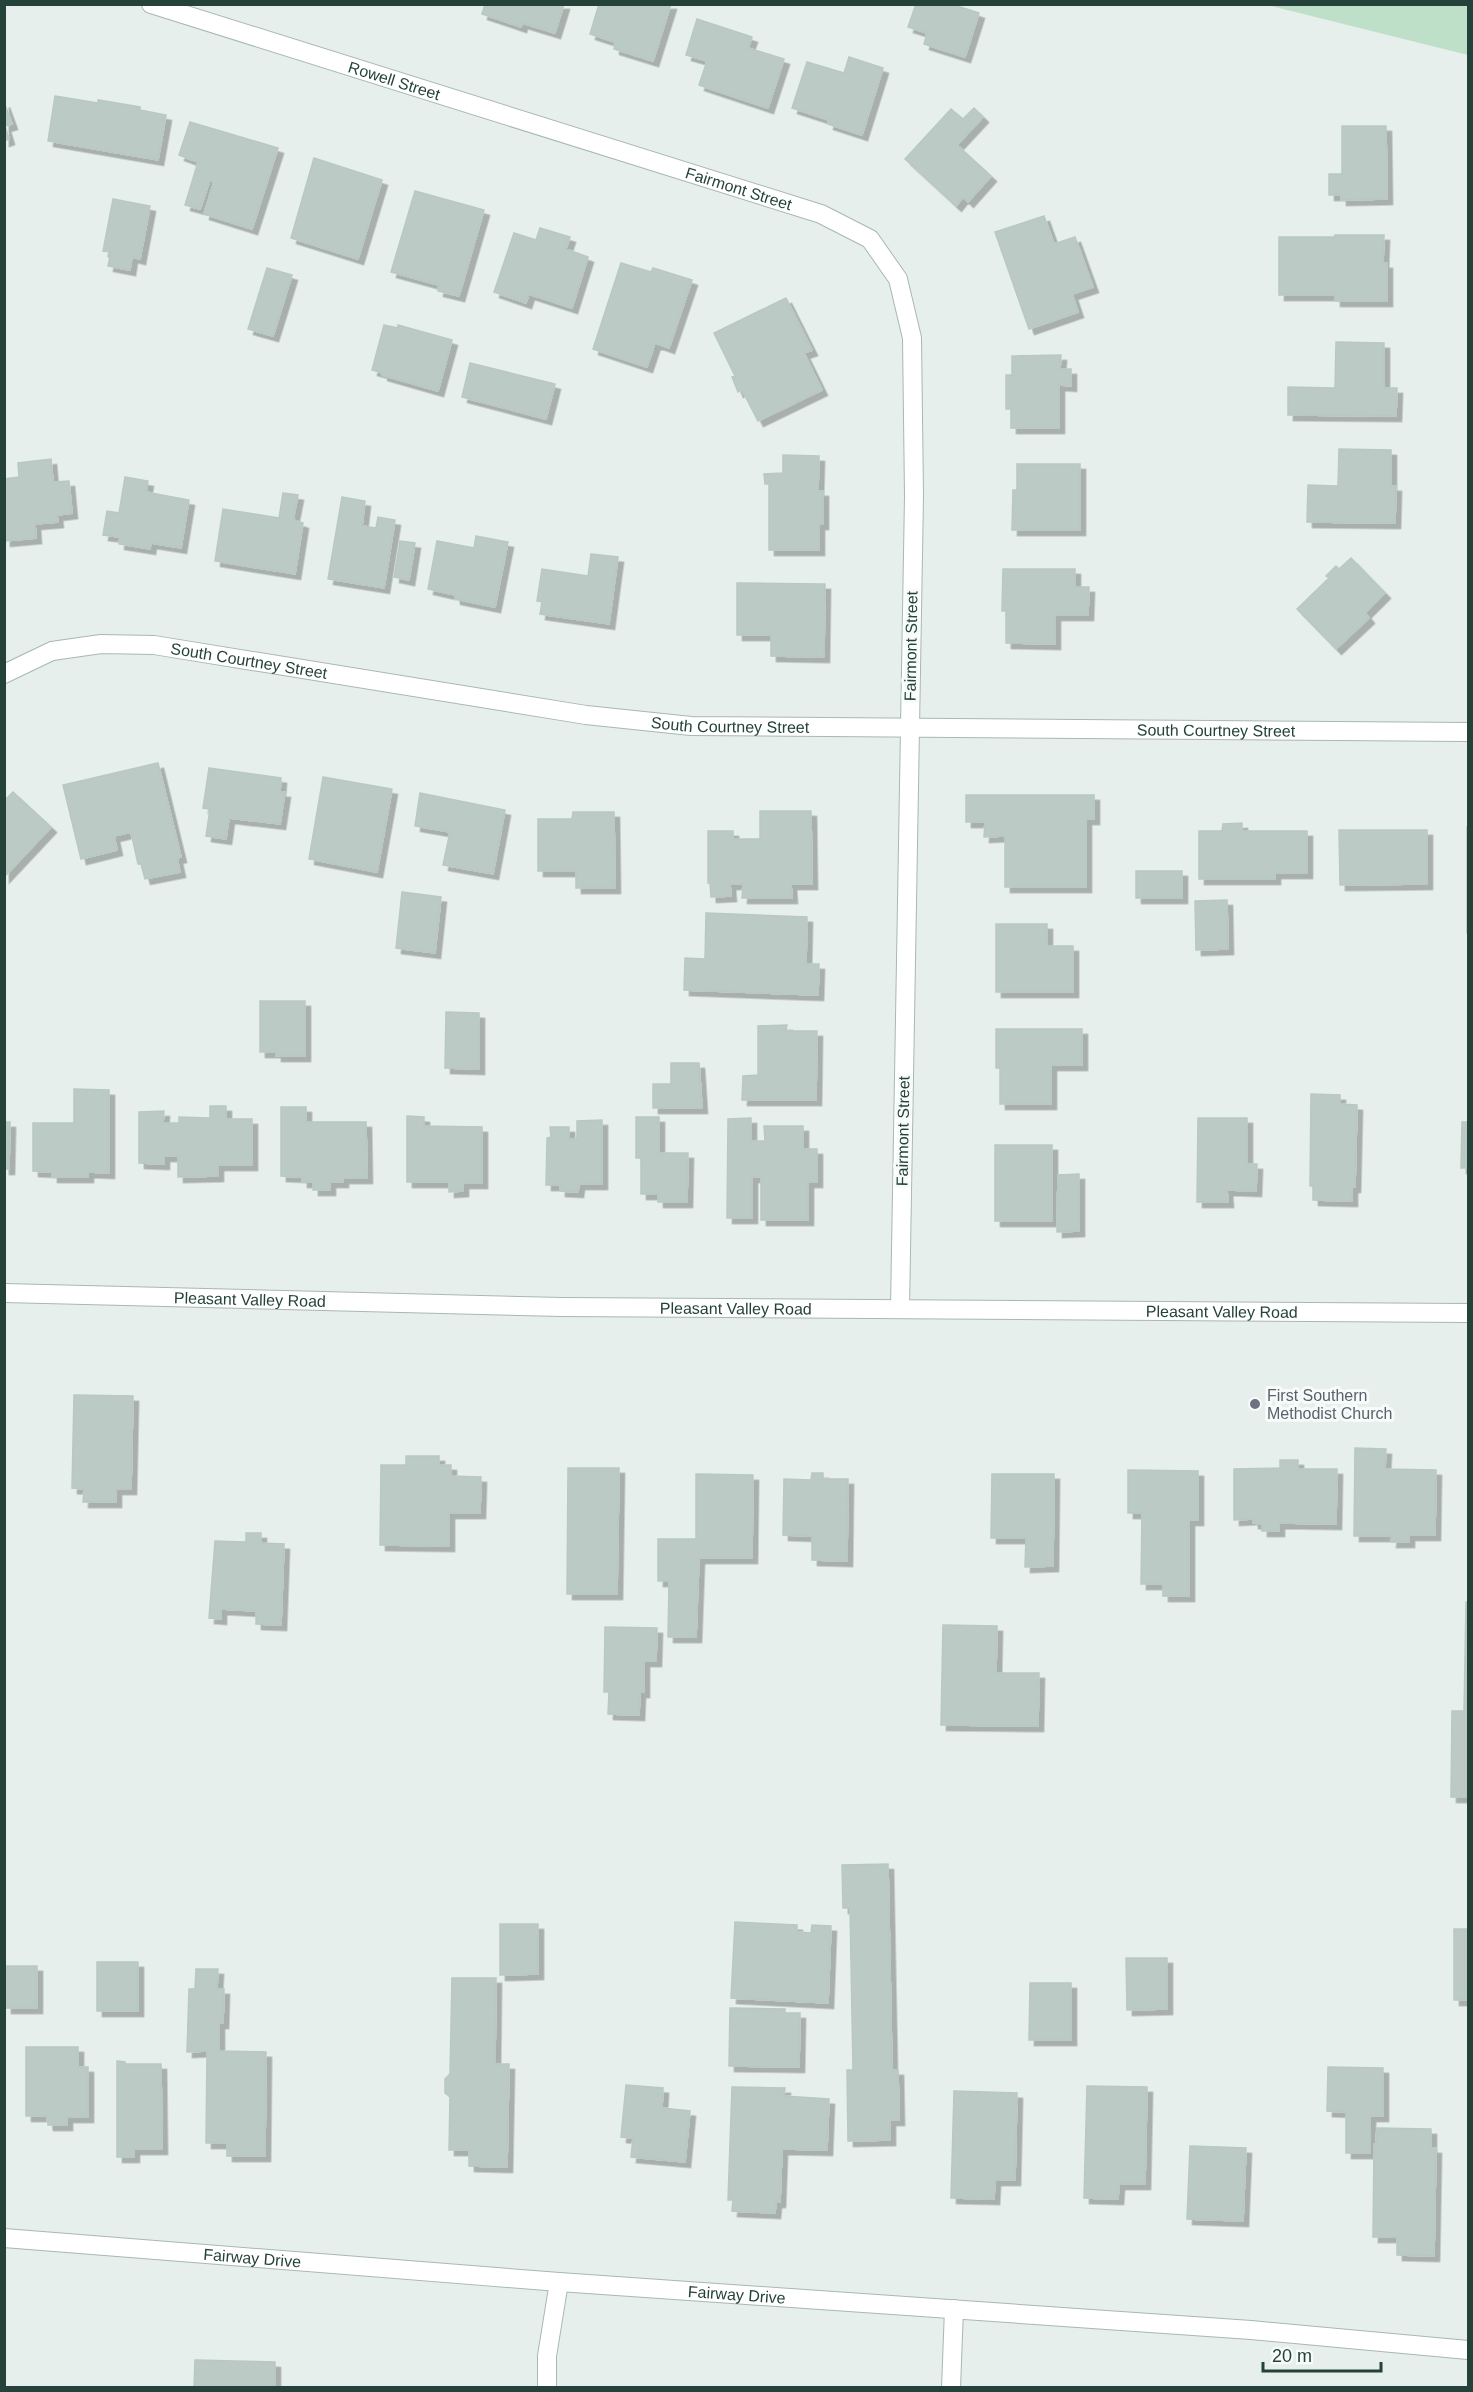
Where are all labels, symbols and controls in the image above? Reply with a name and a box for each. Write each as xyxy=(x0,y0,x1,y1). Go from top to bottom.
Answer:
street label: Rowell Street xyxy=(346,58,443,103)
street label: Fairmont Street xyxy=(684,164,795,213)
street label: Fairmont Street xyxy=(902,590,920,701)
street label: South Courtney Street xyxy=(169,639,329,682)
street label: South Courtney Street xyxy=(650,713,810,735)
street label: South Courtney Street xyxy=(1137,721,1296,739)
street label: Fairmont Street xyxy=(894,1075,912,1186)
street label: Pleasant Valley Road xyxy=(174,1289,326,1310)
street label: Pleasant Valley Road xyxy=(660,1299,812,1317)
street label: Pleasant Valley Road xyxy=(1146,1302,1298,1320)
place label: First Southern Methodist Church xyxy=(1267,1387,1392,1422)
marker: First Southern Methodist Church xyxy=(1248,1397,1262,1411)
street label: Fairway Drive xyxy=(203,2245,302,2270)
street label: Fairway Drive xyxy=(687,2282,786,2306)
scale bar xyxy=(1263,2335,1382,2373)
text: 20 m xyxy=(1272,2346,1312,2366)

